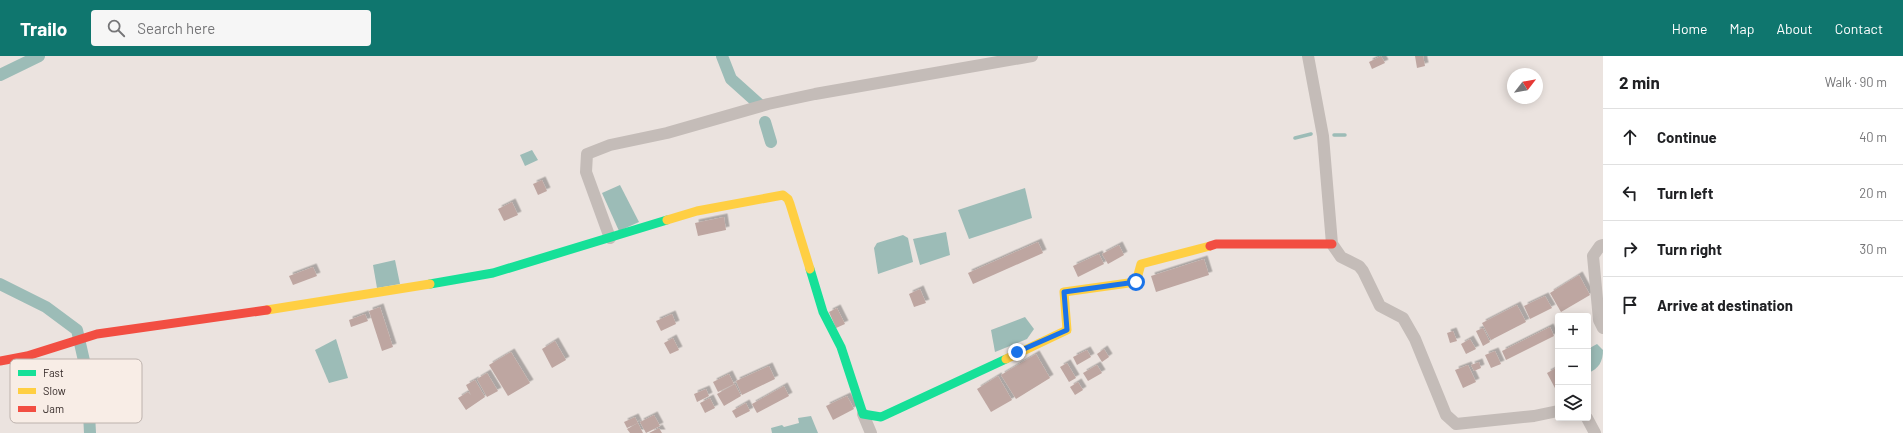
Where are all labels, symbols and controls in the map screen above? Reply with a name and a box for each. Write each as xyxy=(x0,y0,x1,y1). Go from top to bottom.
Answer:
search box xyxy=(91,10,371,46)
text: Trailo xyxy=(20,17,67,40)
icon: search xyxy=(105,17,127,39)
text: Search here xyxy=(137,19,215,37)
text: Home xyxy=(1672,20,1708,37)
text: Map xyxy=(1730,20,1754,37)
text: About xyxy=(1776,20,1813,37)
text: Contact xyxy=(1835,20,1883,37)
north arrow xyxy=(1507,68,1543,104)
text: 2 min xyxy=(1619,72,1660,92)
text: Walk · 90 m xyxy=(1825,74,1887,90)
icon: ahead xyxy=(1619,126,1641,148)
text: Continue xyxy=(1657,128,1717,146)
text: 40 m xyxy=(1859,129,1887,145)
icon: left xyxy=(1619,182,1641,204)
text: Turn left xyxy=(1657,184,1713,202)
text: 20 m xyxy=(1859,185,1887,201)
icon: right xyxy=(1619,238,1641,260)
text: Turn right xyxy=(1657,240,1722,258)
text: 30 m xyxy=(1860,241,1887,257)
route start xyxy=(1127,273,1145,291)
icon: arrive xyxy=(1619,294,1641,316)
text: Arrive at destination xyxy=(1657,296,1793,314)
map controls xyxy=(1555,313,1591,421)
button: + xyxy=(1555,313,1591,349)
route end xyxy=(1008,343,1026,361)
button: − xyxy=(1555,349,1591,385)
legend xyxy=(10,359,142,423)
text: Fast xyxy=(43,366,64,379)
text: Slow xyxy=(43,384,66,397)
button: layers xyxy=(1555,385,1591,421)
text: Jam xyxy=(43,402,64,415)

